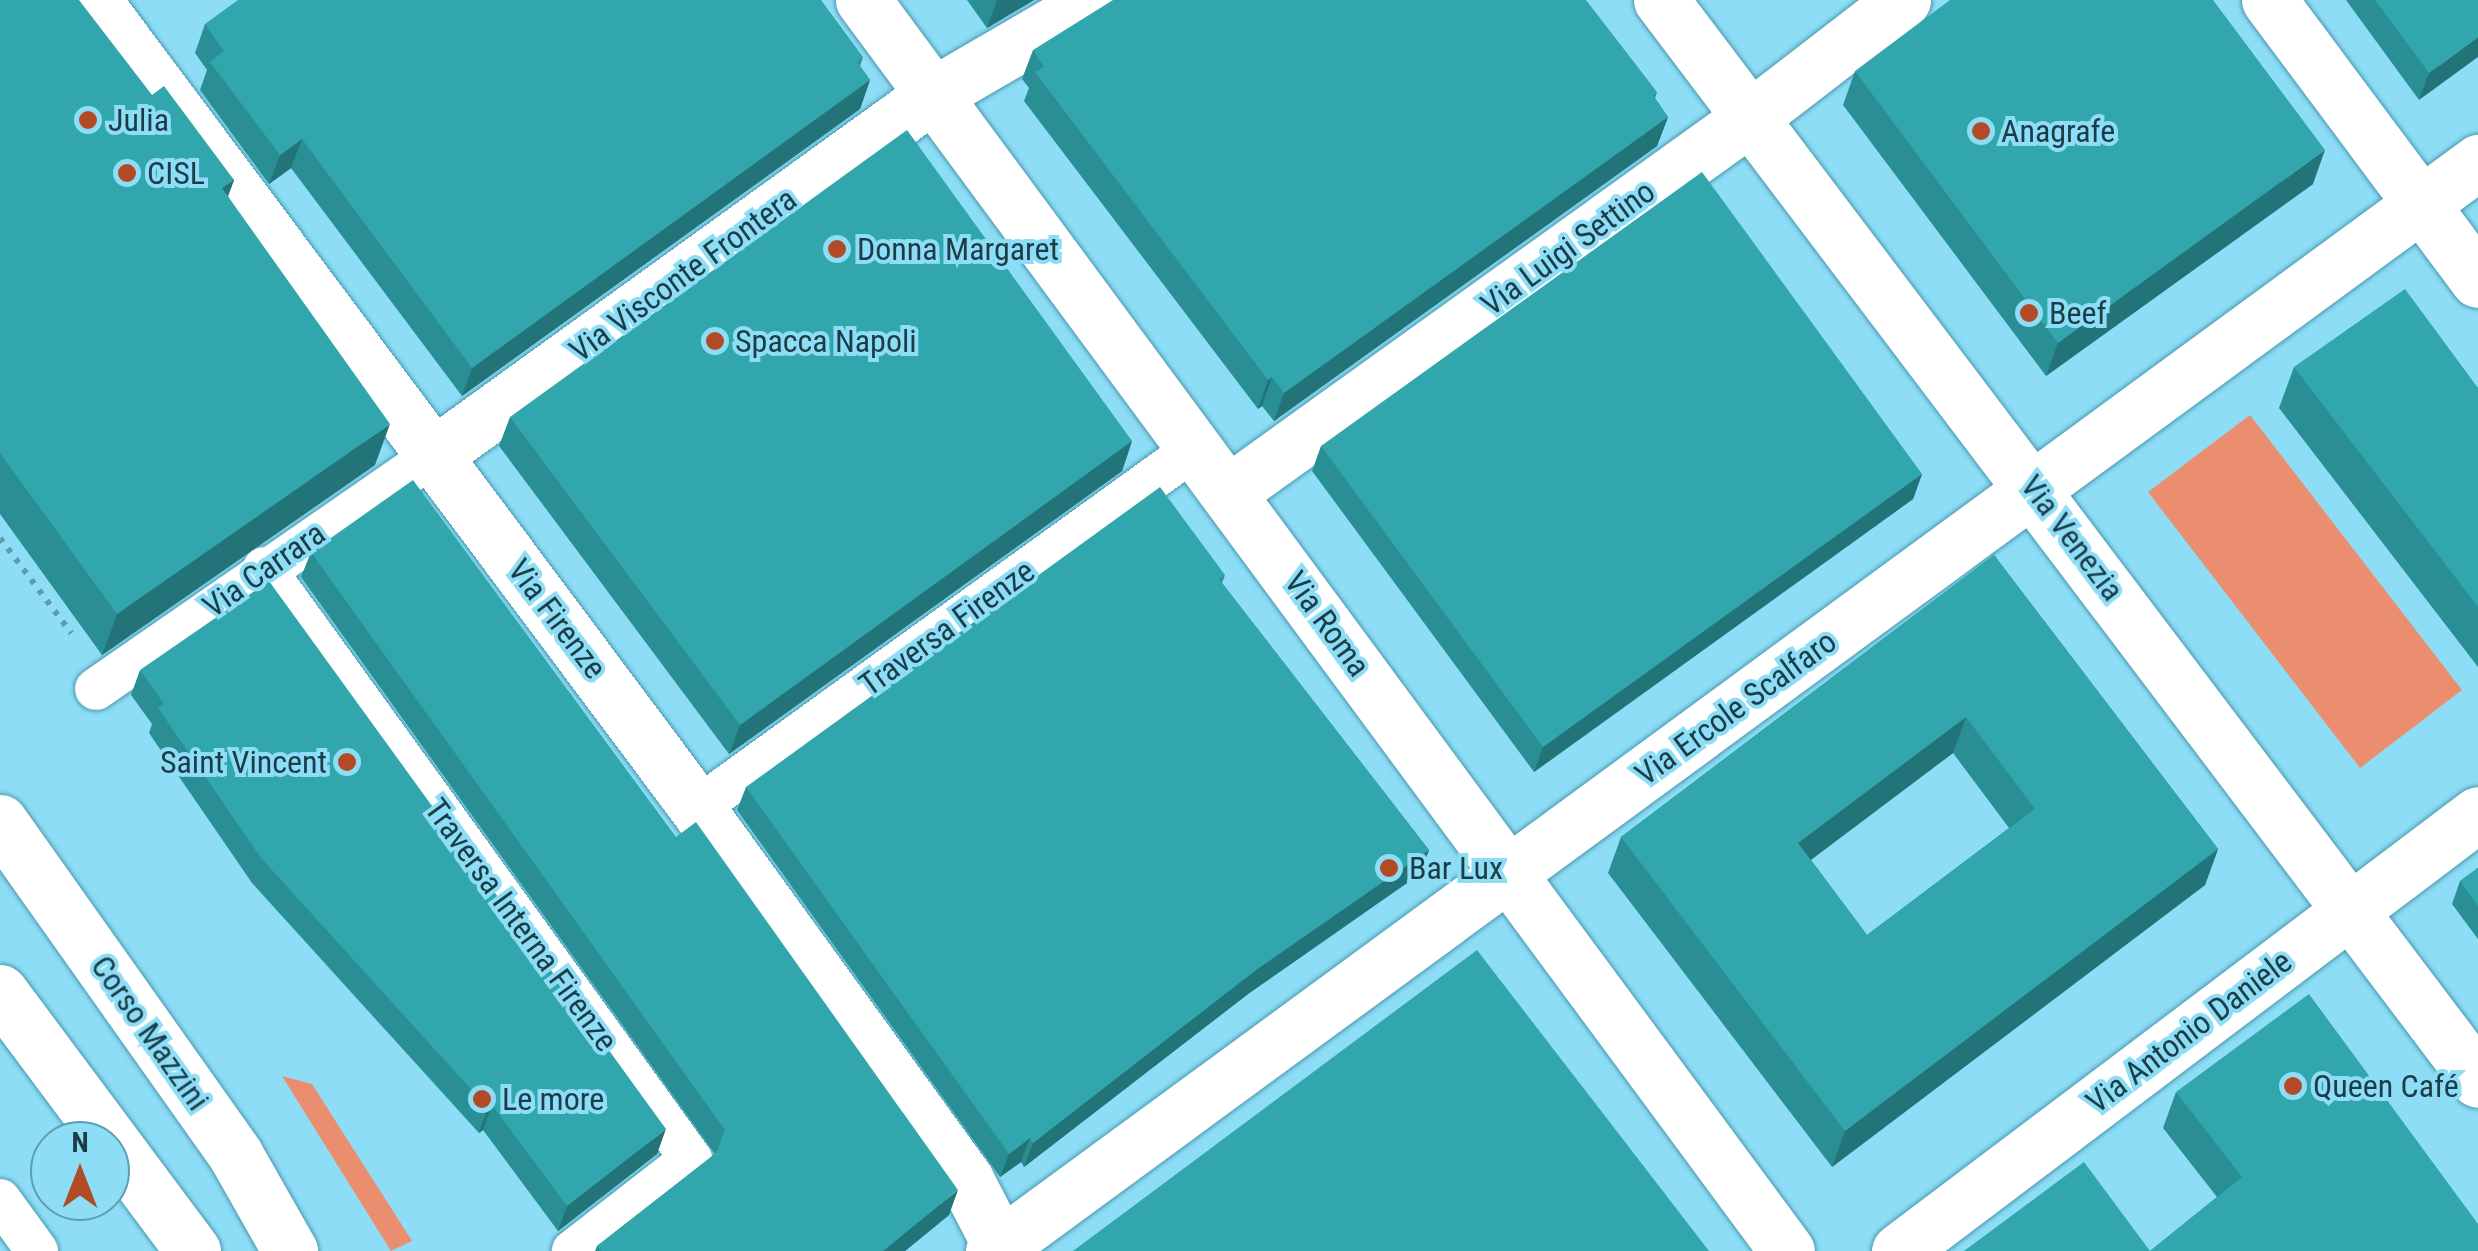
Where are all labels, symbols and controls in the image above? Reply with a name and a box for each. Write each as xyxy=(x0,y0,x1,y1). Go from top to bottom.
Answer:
place label: Julia xyxy=(108,101,169,139)
marker: Julia xyxy=(77,109,99,131)
place label: Anagrafe xyxy=(2001,112,2115,150)
marker: Anagrafe xyxy=(1970,120,1992,142)
place label: CISL xyxy=(147,154,205,192)
marker: CISL xyxy=(116,162,138,184)
street label: Via Luigi Settino xyxy=(1474,172,1662,324)
street label: Via Visconte Frontera xyxy=(562,180,804,370)
place label: Donna Margaret xyxy=(857,230,1059,268)
marker: Donna Margaret xyxy=(826,238,848,260)
place label: Beef xyxy=(2049,294,2107,332)
marker: Beef xyxy=(2018,302,2040,324)
place label: Spacca Napoli xyxy=(735,322,917,360)
marker: Spacca Napoli xyxy=(704,330,726,352)
street label: Via Venezia xyxy=(2012,468,2132,608)
street label: Via Carrara xyxy=(196,514,332,626)
street label: Via Firenze xyxy=(500,552,614,686)
street label: Traversa Firenze xyxy=(852,552,1042,704)
street label: Via Roma xyxy=(1276,564,1378,684)
street label: Via Ercole Scalfaro xyxy=(1628,622,1844,794)
place label: Saint Vincent xyxy=(160,743,327,781)
marker: Saint Vincent xyxy=(336,751,358,773)
street label: Traversa Interna Firenze xyxy=(417,791,625,1059)
place label: Bar Lux xyxy=(1409,849,1503,887)
marker: Bar Lux xyxy=(1378,857,1400,879)
street label: Via Antonio Daniele xyxy=(2079,942,2299,1122)
street label: Corso Mazzini xyxy=(83,948,217,1118)
place label: Queen Café xyxy=(2313,1067,2459,1105)
marker: Queen Café xyxy=(2282,1075,2304,1097)
place label: Le more xyxy=(502,1080,604,1118)
marker: Le more xyxy=(471,1088,493,1110)
north arrow xyxy=(30,1121,130,1221)
text: N xyxy=(71,1126,89,1159)

